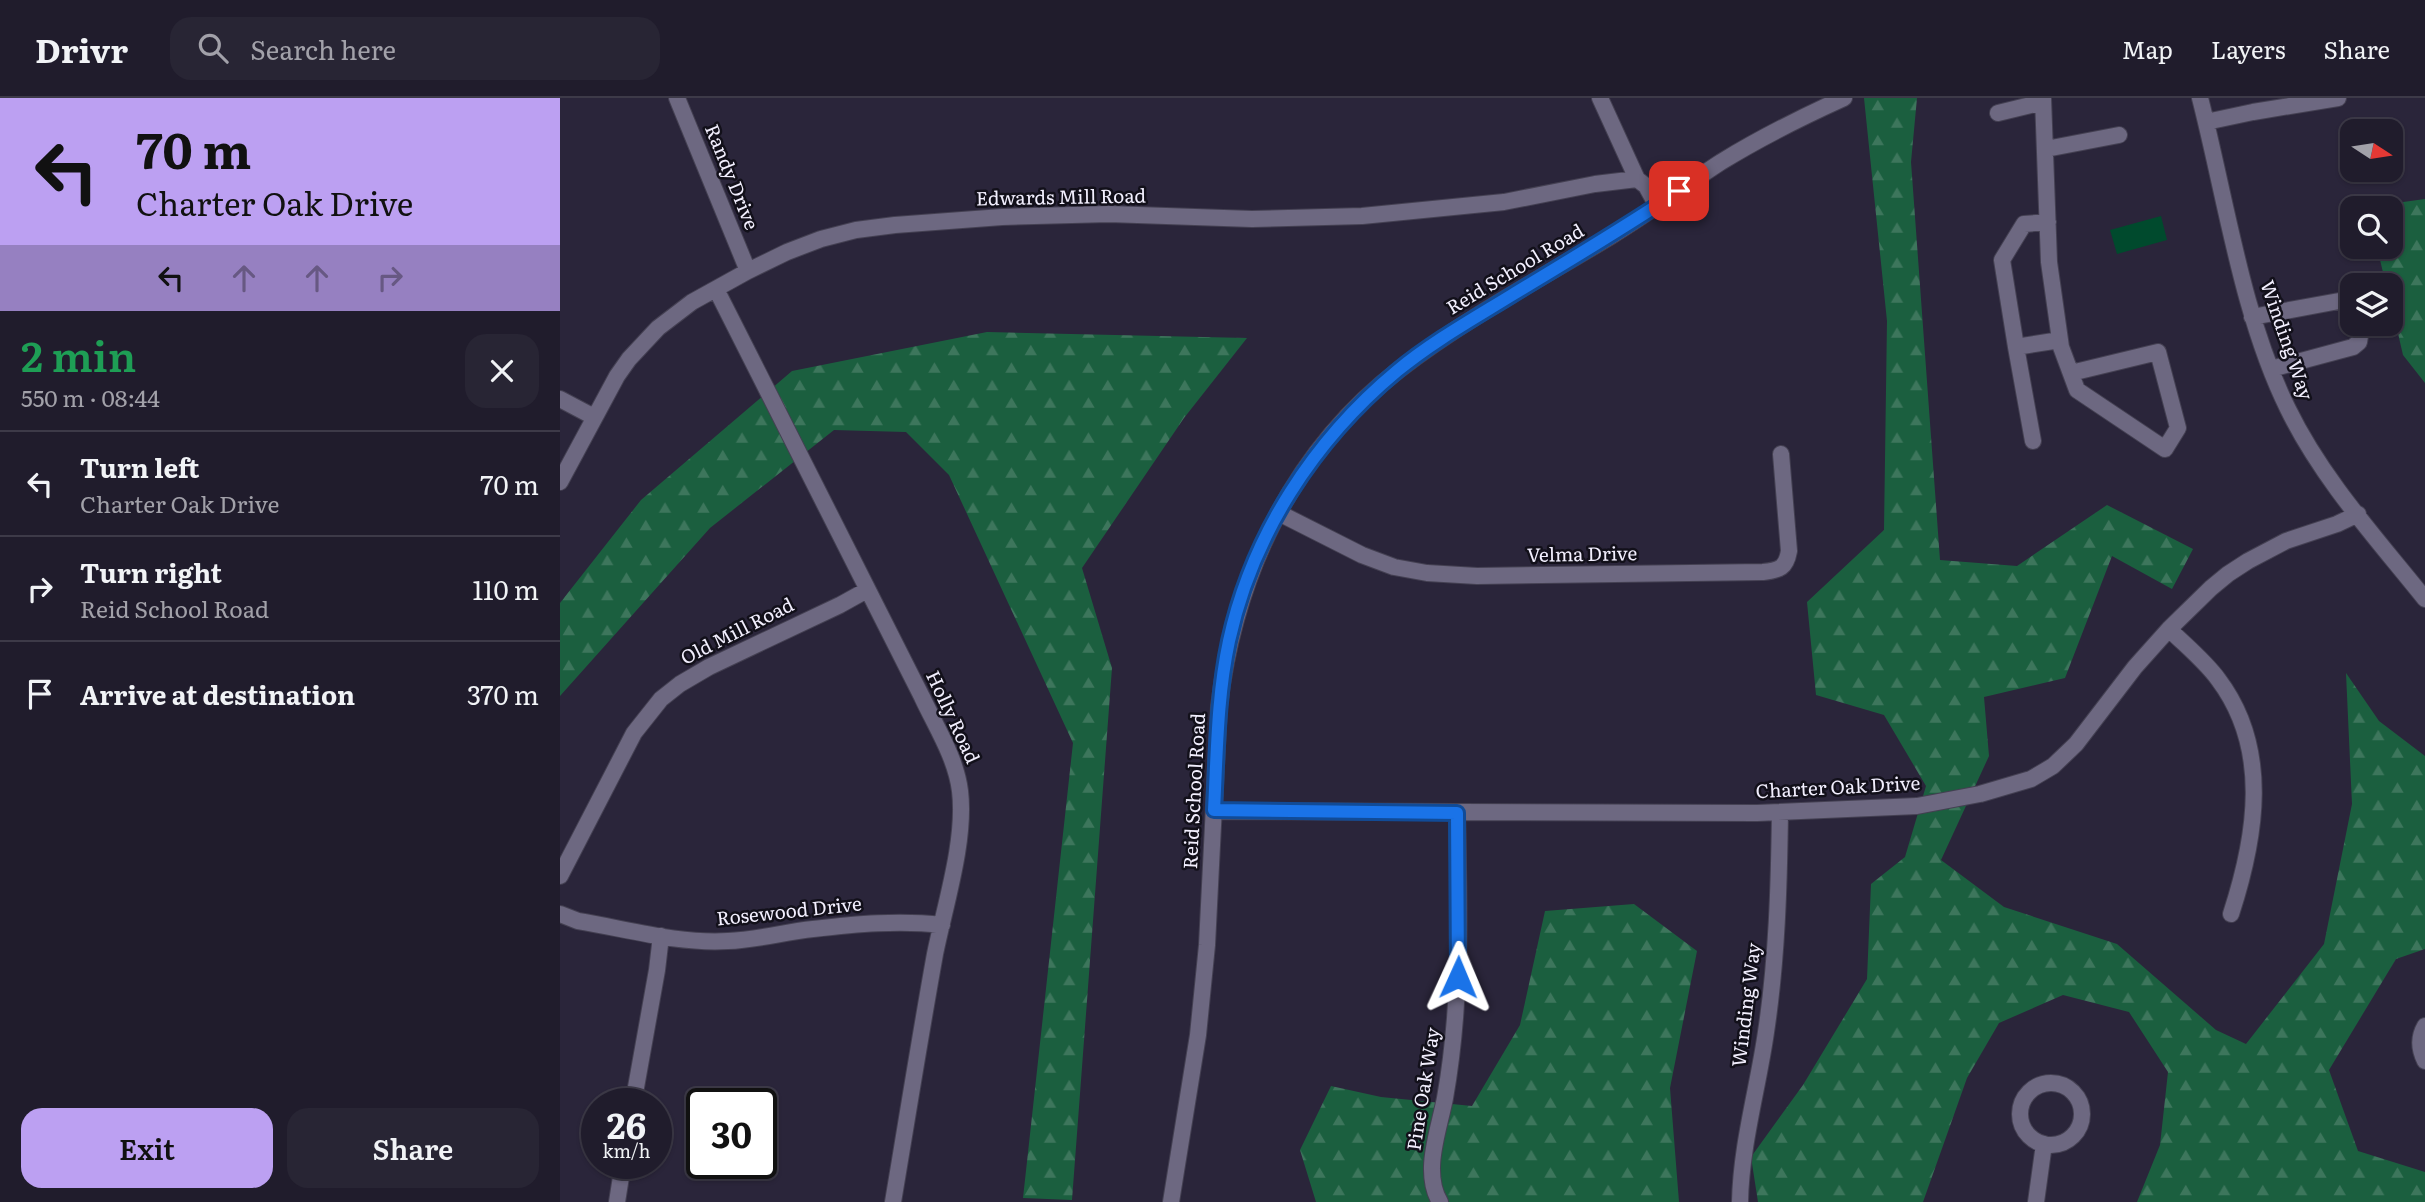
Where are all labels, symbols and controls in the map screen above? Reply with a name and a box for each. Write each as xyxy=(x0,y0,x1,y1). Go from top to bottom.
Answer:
search box xyxy=(170,17,660,80)
text: Drivr xyxy=(35,24,128,73)
icon: search xyxy=(194,29,232,67)
text: Search here xyxy=(250,29,396,68)
text: Map xyxy=(2122,31,2173,66)
text: Layers xyxy=(2211,31,2285,66)
text: Share xyxy=(2323,31,2390,66)
text: 70 m xyxy=(136,111,251,184)
north arrow xyxy=(2340,119,2403,182)
map controls xyxy=(2340,119,2403,336)
street label: Randy Drive xyxy=(699,120,767,234)
icon: left xyxy=(21,126,112,217)
pin xyxy=(1649,161,1709,221)
icon: arrive xyxy=(1660,172,1698,210)
text: Charter Oak Drive xyxy=(136,178,413,226)
street label: Edwards Mill Road xyxy=(976,181,1147,211)
button: search xyxy=(2340,196,2403,259)
street label: Reid School Road xyxy=(1440,216,1589,320)
icon: left xyxy=(152,259,190,297)
icon: ahead xyxy=(225,259,263,297)
icon: ahead xyxy=(298,259,336,297)
icon: right xyxy=(371,259,409,297)
button: layers xyxy=(2340,273,2403,336)
street label: Winding Way xyxy=(2254,276,2321,403)
text: 2 min xyxy=(21,323,136,385)
button: close xyxy=(465,334,539,408)
text: 550 m · 08:44 xyxy=(21,380,160,414)
text: Turn left xyxy=(80,447,199,486)
text: 70 m xyxy=(480,464,539,503)
icon: left xyxy=(21,465,59,503)
text: Charter Oak Drive xyxy=(80,486,279,520)
street label: Velma Drive xyxy=(1527,538,1638,568)
text: Turn right xyxy=(80,552,222,591)
text: 110 m xyxy=(472,569,539,608)
icon: right xyxy=(21,570,59,608)
street label: Old Mill Road xyxy=(675,589,798,671)
text: Reid School Road xyxy=(80,591,269,625)
street label: Holly Road xyxy=(920,666,988,768)
text: Arrive at destination xyxy=(80,674,355,713)
text: 370 m xyxy=(467,674,539,713)
icon: arrive xyxy=(21,675,59,713)
street label: Reid School Road xyxy=(1175,712,1211,870)
street label: Charter Oak Drive xyxy=(1755,768,1921,804)
street label: Rosewood Drive xyxy=(715,888,863,932)
position arrow xyxy=(1421,940,1495,1014)
street label: Winding Way xyxy=(1724,941,1767,1068)
street label: Pine Oak Way xyxy=(1398,1025,1446,1153)
speed limit sign: 30 xyxy=(686,1088,777,1179)
text: 26 xyxy=(607,1098,646,1150)
button: Exit xyxy=(21,1108,273,1188)
button: Share xyxy=(287,1108,539,1188)
text: km/h xyxy=(603,1137,650,1164)

